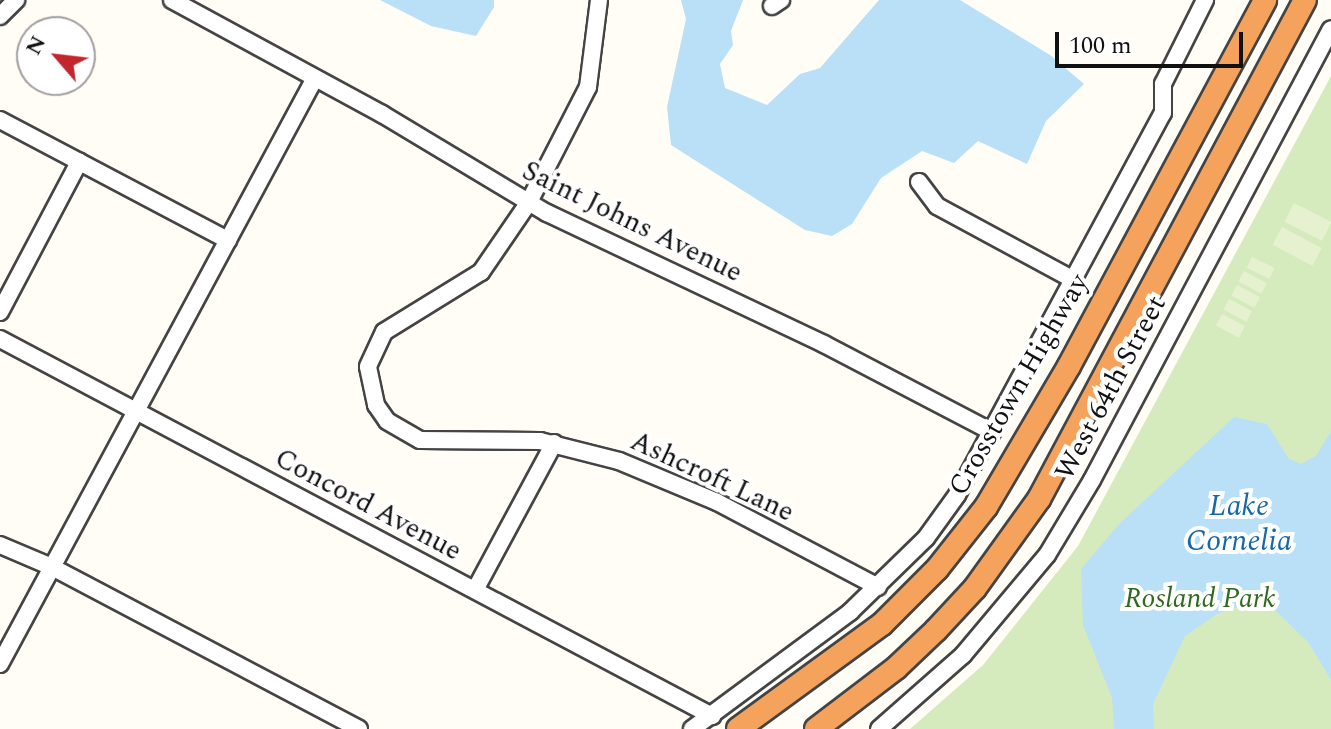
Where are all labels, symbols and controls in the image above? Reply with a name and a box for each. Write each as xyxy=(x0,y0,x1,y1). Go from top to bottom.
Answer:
north arrow xyxy=(16,16,96,96)
scale bar xyxy=(1059,16,1247,66)
text: 100 m xyxy=(1069,28,1132,64)
text: N xyxy=(17,30,55,61)
street label: Saint Johns Avenue xyxy=(516,154,748,290)
street label: Crosstown Highway xyxy=(942,268,1096,502)
street label: West 64th Street xyxy=(1048,290,1174,486)
street label: Ashcroft Lane xyxy=(625,424,799,530)
street label: Concord Avenue xyxy=(269,442,467,568)
water label: Lake Cornelia xyxy=(1186,488,1292,558)
park label: Rosland Park xyxy=(1124,582,1276,616)

